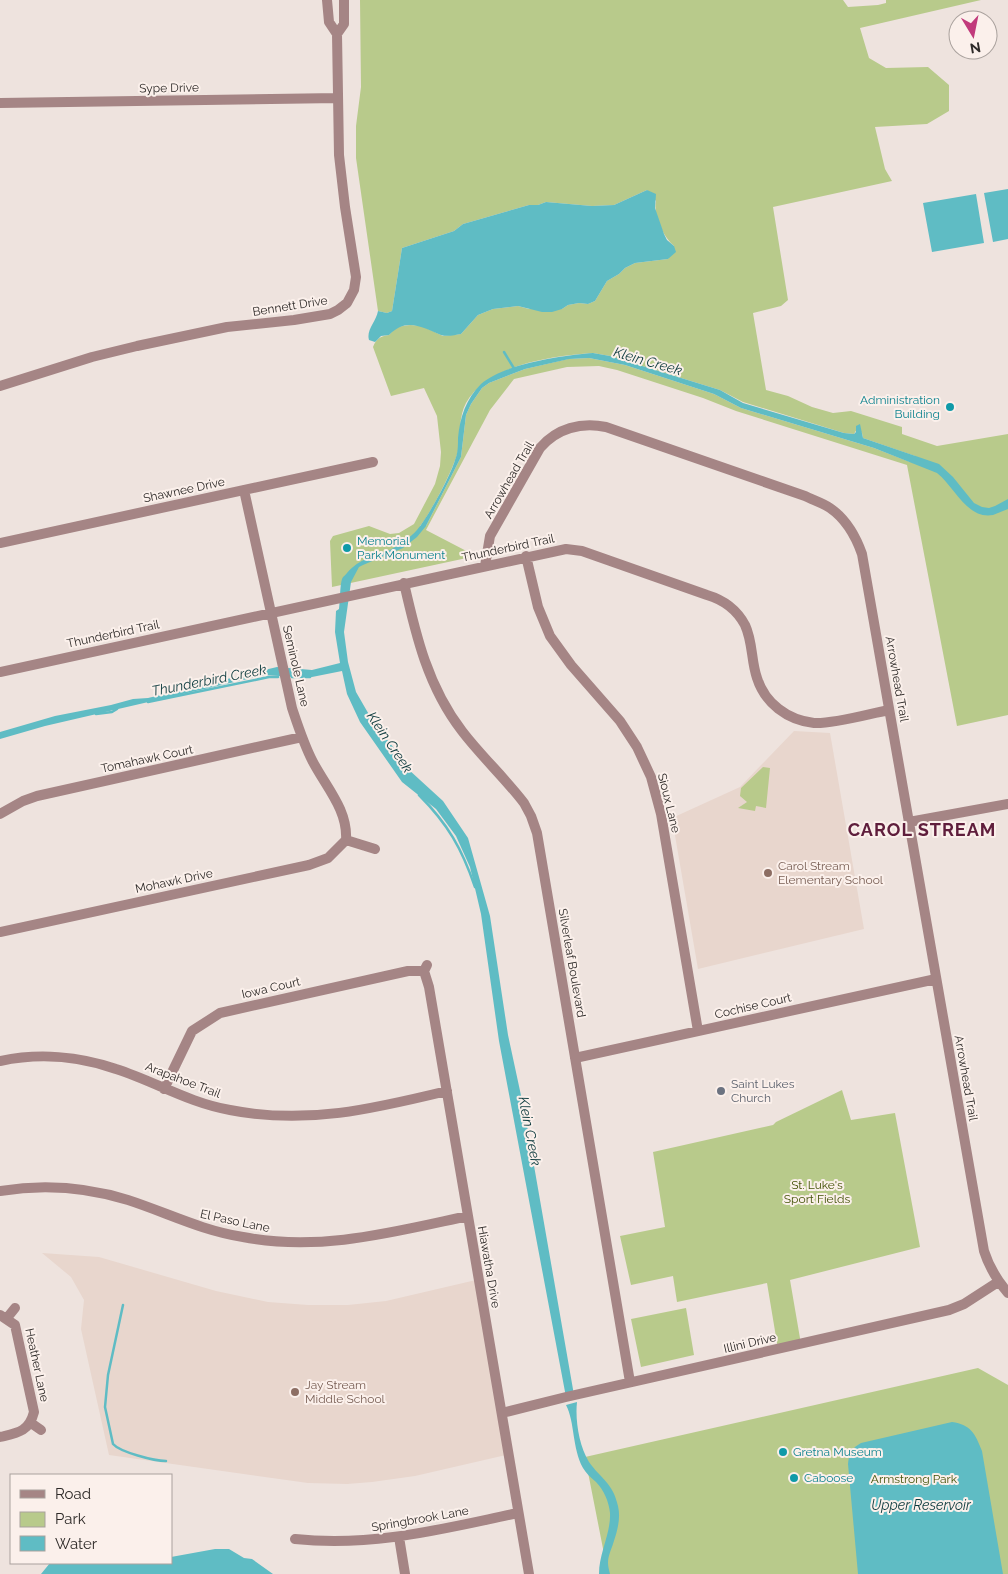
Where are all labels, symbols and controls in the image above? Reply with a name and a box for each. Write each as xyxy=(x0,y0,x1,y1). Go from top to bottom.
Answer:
north arrow xyxy=(948,10,998,60)
text: N xyxy=(969,39,982,57)
street label: Sype Drive xyxy=(139,80,199,96)
street label: Bennett Drive xyxy=(251,293,329,319)
water label: Klein Creek xyxy=(612,344,684,379)
place label: Administration Building xyxy=(860,393,940,421)
marker: Administration Building xyxy=(944,401,956,413)
street label: Arrowhead Trail xyxy=(481,438,537,521)
street label: Shawnee Drive xyxy=(142,475,226,505)
street label: Thunderbird Trail xyxy=(460,531,556,565)
place label: Memorial Park Monument xyxy=(357,534,445,562)
marker: Memorial Park Monument xyxy=(341,542,353,554)
street label: Thunderbird Trail xyxy=(65,617,161,651)
street label: Seminole Lane xyxy=(280,624,312,708)
street label: Arrowhead Trail xyxy=(883,635,912,724)
water label: Thunderbird Creek xyxy=(150,661,268,699)
water label: Klein Creek xyxy=(364,708,417,776)
street label: Tomahawk Court xyxy=(100,742,194,776)
street label: Sioux Lane xyxy=(655,772,683,834)
district label: CAROL STREAM xyxy=(848,819,996,840)
place label: Carol Stream Elementary School xyxy=(778,859,884,887)
street label: Mohawk Drive xyxy=(134,866,214,896)
marker: Carol Stream Elementary School xyxy=(762,867,774,879)
street label: Silverleaf Boulevard xyxy=(556,907,588,1019)
street label: Iowa Court xyxy=(240,974,302,1002)
street label: Cochise Court xyxy=(713,990,793,1022)
street label: Arrowhead Trail xyxy=(952,1034,981,1123)
street label: Arapahoe Trail xyxy=(143,1059,223,1101)
place label: Saint Lukes Church xyxy=(731,1077,795,1105)
marker: Saint Lukes Church xyxy=(715,1085,727,1097)
water label: Klein Creek xyxy=(515,1095,545,1168)
park label: St. Luke's Sport Fields xyxy=(784,1178,850,1206)
street label: El Paso Lane xyxy=(199,1207,271,1235)
street label: Hiawatha Drive xyxy=(475,1225,503,1309)
street label: Heather Lane xyxy=(22,1327,52,1403)
street label: Illini Drive xyxy=(722,1330,778,1356)
place label: Jay Stream Middle School xyxy=(305,1378,386,1406)
marker: Jay Stream Middle School xyxy=(289,1386,301,1398)
place label: Gretna Museum xyxy=(793,1445,882,1459)
marker: Gretna Museum xyxy=(777,1446,789,1458)
place label: Caboose xyxy=(804,1471,853,1485)
marker: Caboose xyxy=(788,1472,800,1484)
park label: Armstrong Park xyxy=(871,1472,958,1486)
legend xyxy=(10,1474,172,1564)
text: Road xyxy=(55,1485,91,1503)
water label: Upper Reservoir xyxy=(871,1497,972,1513)
street label: Springbrook Lane xyxy=(370,1504,470,1534)
text: Park xyxy=(55,1510,86,1528)
text: Water xyxy=(55,1535,98,1553)

